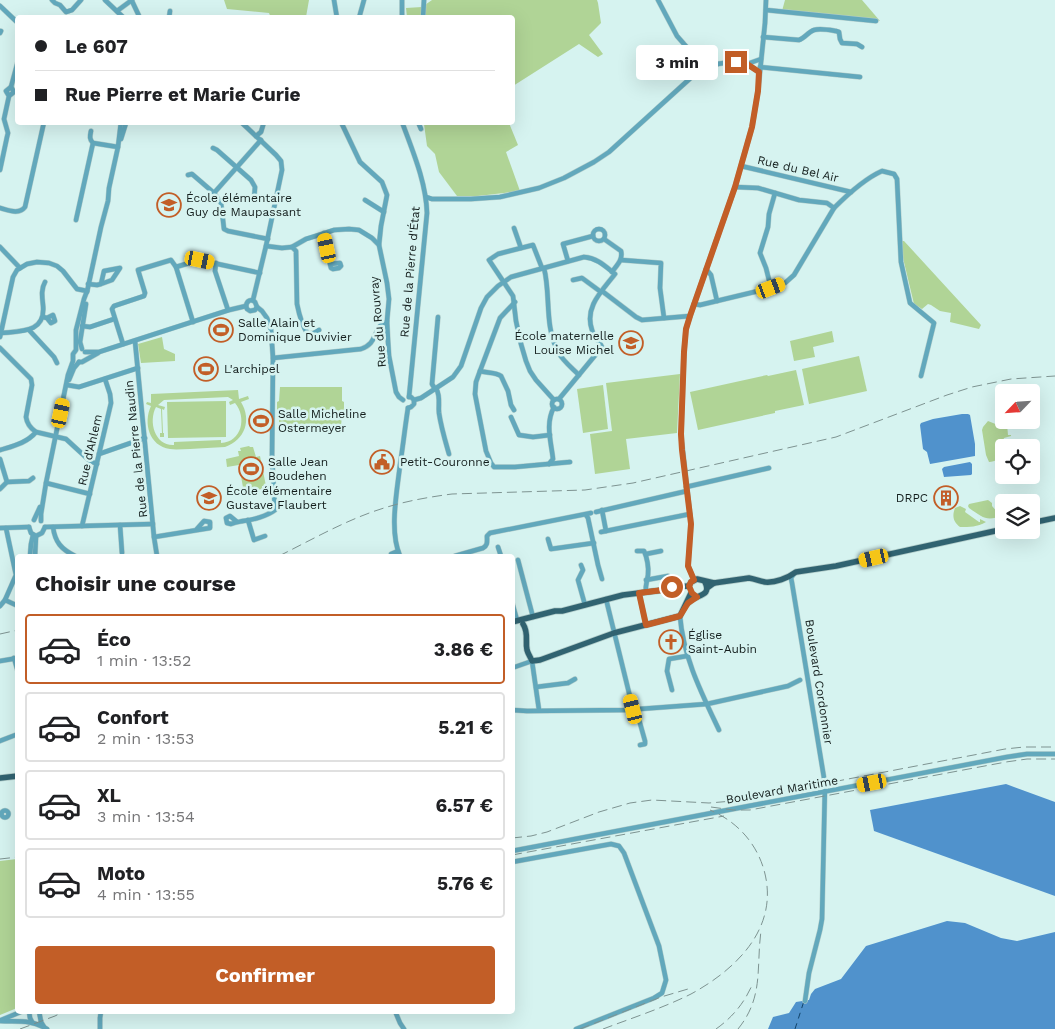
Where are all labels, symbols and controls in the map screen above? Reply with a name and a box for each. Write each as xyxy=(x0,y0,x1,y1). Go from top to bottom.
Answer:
text: Le 607 xyxy=(65,35,128,58)
callout: 3 min xyxy=(636,44,718,80)
route end xyxy=(725,51,747,73)
text: 3 min xyxy=(655,53,699,72)
text: Rue Pierre et Marie Curie xyxy=(65,83,300,106)
street label: Rue du Bel Air xyxy=(756,153,840,185)
place label: École élémentaire Guy de Maupassant xyxy=(186,191,301,219)
school or university icon: École élémentaire Guy de Maupassant xyxy=(156,192,182,218)
street label: Rue de la Pierre d'État xyxy=(397,206,423,338)
car xyxy=(316,232,337,264)
car xyxy=(183,250,216,270)
street label: Rue du Rouvray xyxy=(367,275,389,368)
car xyxy=(754,276,787,300)
place label: Salle Alain et Dominique Duvivier xyxy=(238,316,352,344)
sports icon: Salle Alain et Dominique Duvivier xyxy=(208,317,234,343)
place label: École maternelle Louise Michel xyxy=(515,329,614,357)
school or university icon: École maternelle Louise Michel xyxy=(618,330,644,356)
sports icon: L'archipel xyxy=(193,356,219,382)
place label: L'archipel xyxy=(224,362,280,376)
street label: Rue de la Pierre Naudin xyxy=(122,380,150,518)
north arrow xyxy=(995,384,1040,429)
map controls xyxy=(995,384,1040,539)
car xyxy=(50,397,71,429)
place label: Salle Micheline Ostermeyer xyxy=(278,407,367,435)
sports icon: Salle Micheline Ostermeyer xyxy=(248,408,274,434)
street label: Rue d'Ahlem xyxy=(75,413,105,487)
button: locate xyxy=(995,439,1040,484)
public building icon: Petit-Couronne xyxy=(369,449,395,475)
place label: Salle Jean Boudehen xyxy=(268,455,328,483)
place label: Petit-Couronne xyxy=(400,455,490,469)
sports icon: Salle Jean Boudehen xyxy=(238,456,264,482)
place label: École élémentaire Gustave Flaubert xyxy=(226,484,332,512)
school or university icon: École élémentaire Gustave Flaubert xyxy=(196,485,222,511)
building icon: DRPC xyxy=(933,485,959,511)
place label: DRPC xyxy=(896,491,928,505)
button: layers xyxy=(995,494,1040,539)
car xyxy=(857,547,890,569)
text: Choisir une course xyxy=(35,571,236,596)
route start xyxy=(661,576,683,598)
street label: Boulevard Cordonnier xyxy=(802,618,836,746)
icon: car xyxy=(37,627,82,672)
text: Éco xyxy=(97,628,131,651)
place label: Église Saint-Aubin xyxy=(688,628,757,656)
church icon: Église Saint-Aubin xyxy=(658,629,684,655)
text: 3.86 € xyxy=(434,638,493,661)
text: 1 min · 13:52 xyxy=(97,651,191,670)
car xyxy=(622,693,643,725)
icon: car xyxy=(37,705,82,750)
text: Confort xyxy=(97,706,168,729)
text: 5.21 € xyxy=(438,716,493,739)
text: 2 min · 13:53 xyxy=(97,729,194,748)
street label: Boulevard Maritime xyxy=(725,773,839,807)
car xyxy=(855,773,888,793)
icon: car xyxy=(37,783,82,828)
text: XL xyxy=(97,784,121,807)
text: 6.57 € xyxy=(435,794,493,817)
text: 3 min · 13:54 xyxy=(97,807,195,826)
icon: car xyxy=(37,861,82,906)
text: Moto xyxy=(97,862,145,885)
text: 5.76 € xyxy=(437,872,493,895)
text: 4 min · 13:55 xyxy=(97,885,195,904)
button: Confirmer xyxy=(35,946,495,1004)

